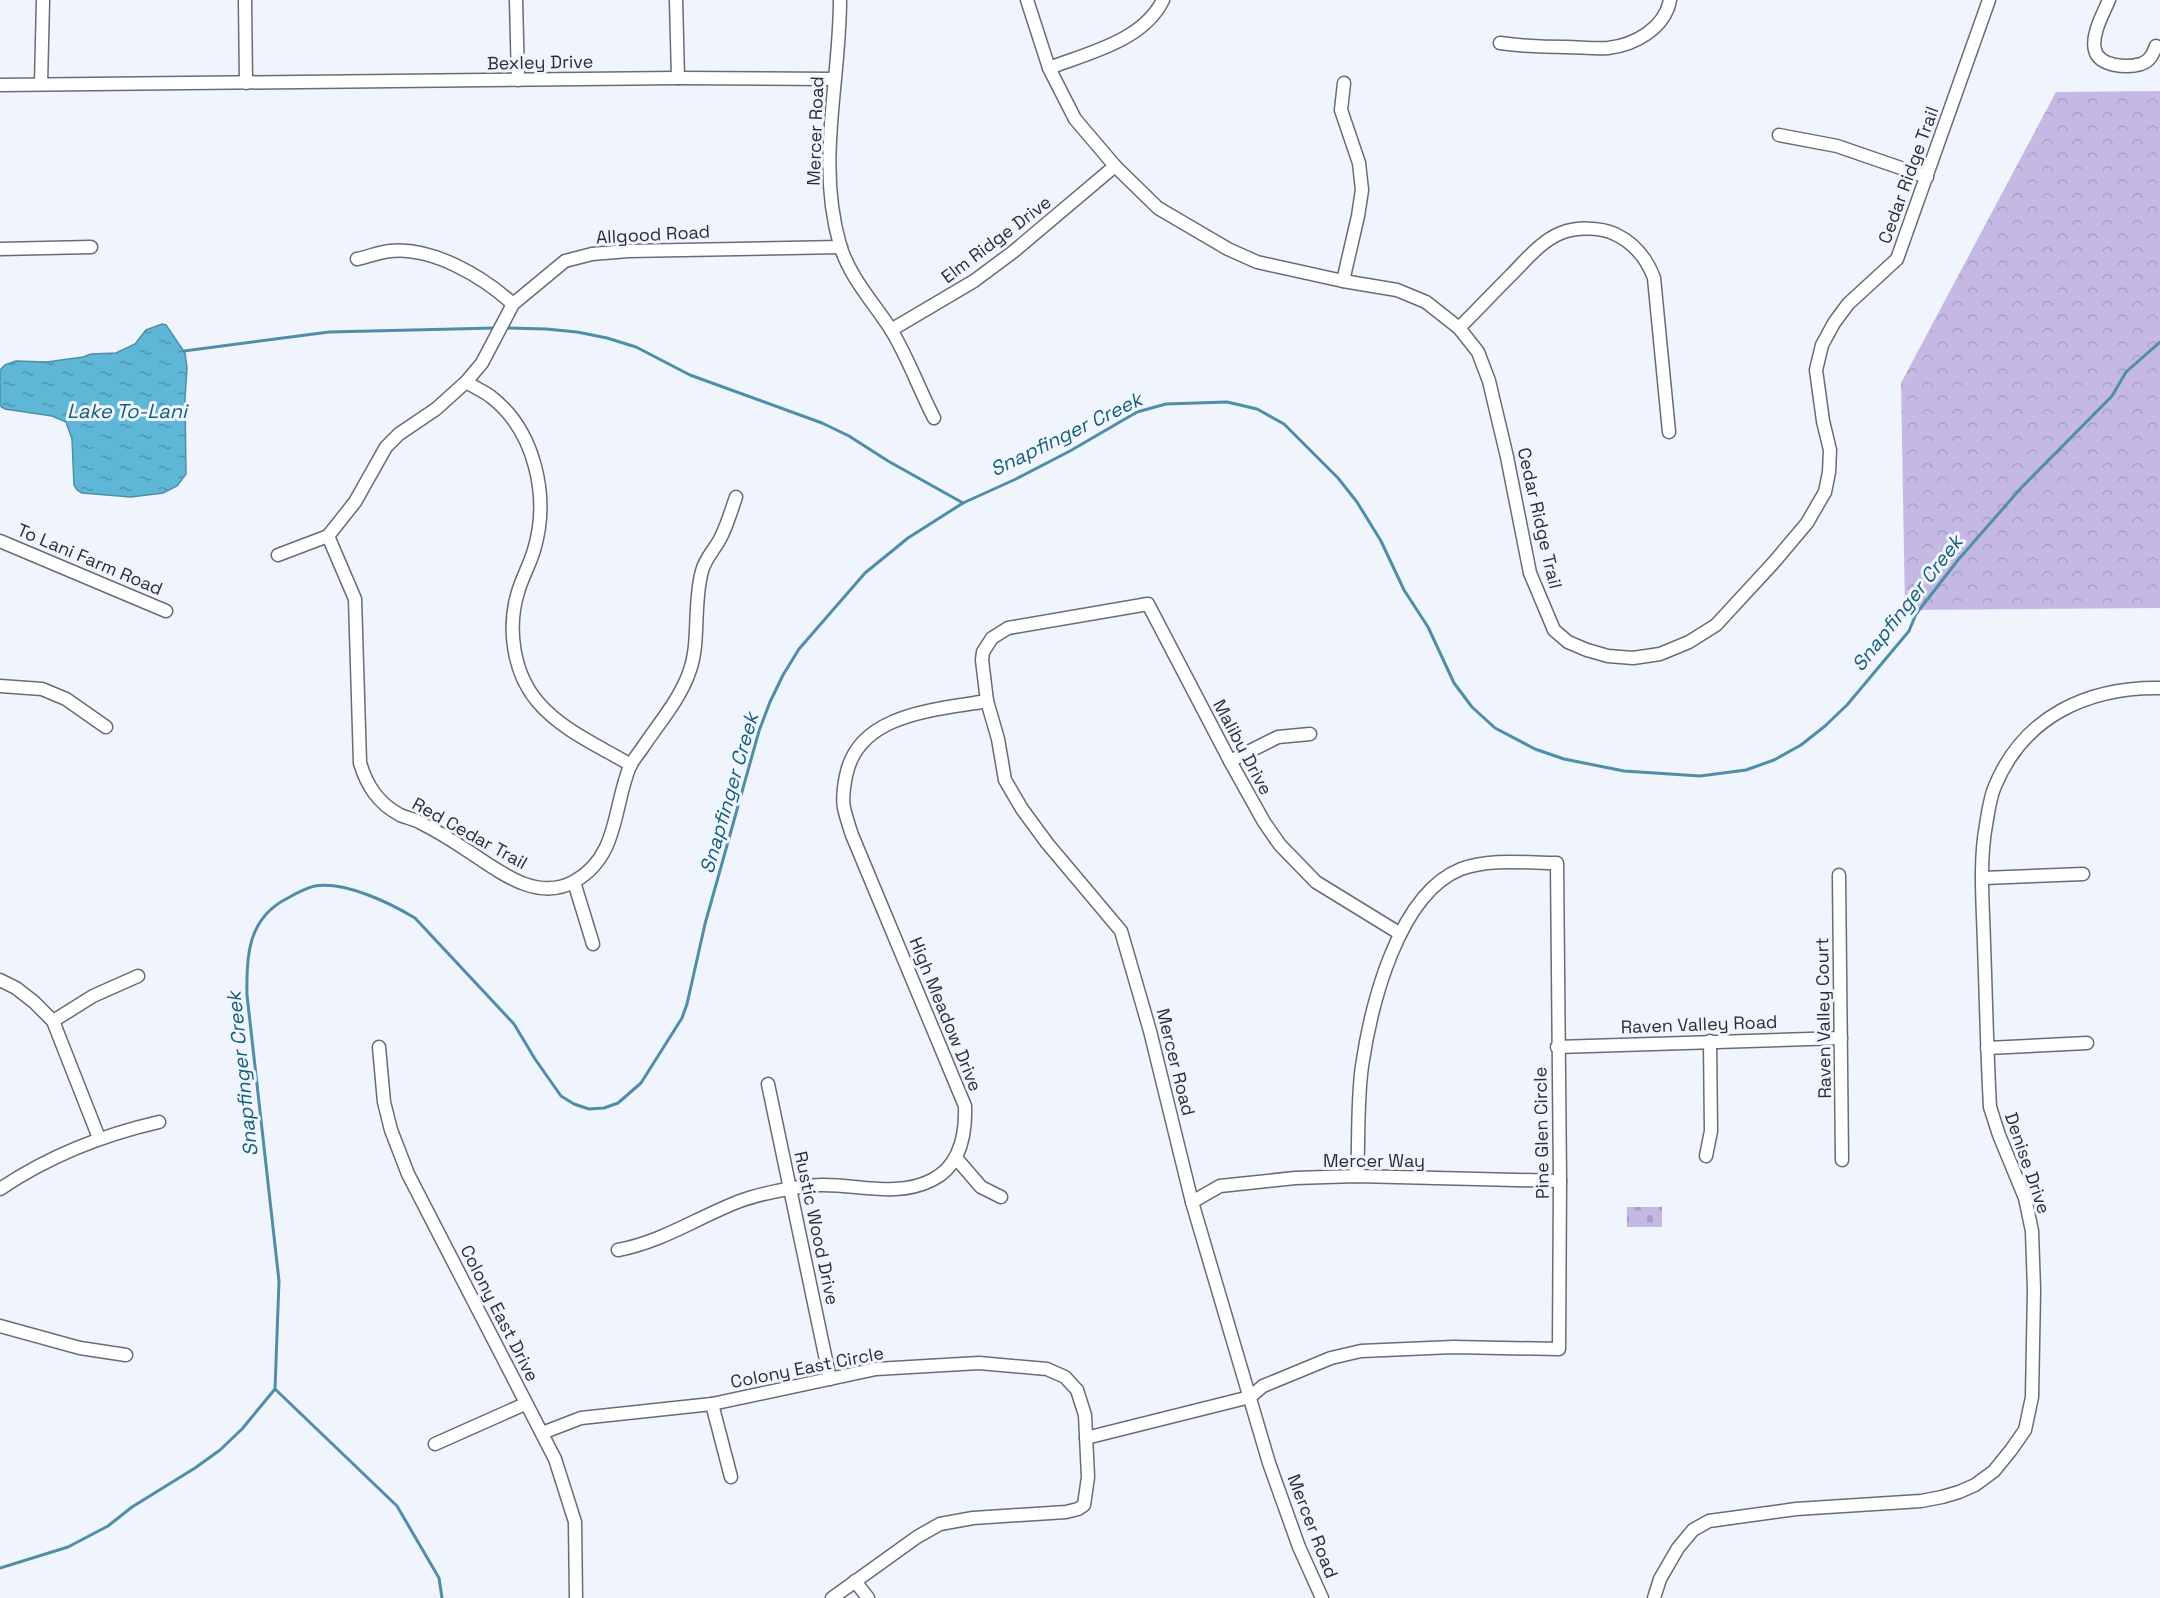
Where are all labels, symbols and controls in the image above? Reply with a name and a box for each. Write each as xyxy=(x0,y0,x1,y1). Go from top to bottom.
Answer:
street label: Bexley Drive xyxy=(487,50,593,74)
street label: Mercer Road xyxy=(802,76,828,186)
street label: Cedar Ridge Trail xyxy=(1873,103,1943,247)
street label: Elm Ridge Drive xyxy=(936,190,1056,288)
street label: Allgood Road xyxy=(595,220,711,248)
water label: Snapfinger Creek xyxy=(986,385,1148,482)
water label: Lake To-Lani xyxy=(67,398,189,424)
street label: Cedar Ridge Trail xyxy=(1513,445,1567,591)
street label: To Lani Farm Road xyxy=(14,518,166,600)
water label: Snapfinger Creek xyxy=(1846,528,1970,676)
street label: Malibu Drive xyxy=(1208,695,1278,799)
water label: Snapfinger Creek xyxy=(694,708,765,876)
street label: Red Cedar Trail xyxy=(408,792,532,874)
street label: High Meadow Drive xyxy=(905,933,987,1095)
street label: Raven Valley Court xyxy=(1810,937,1836,1099)
water label: Snapfinger Creek xyxy=(220,988,264,1158)
street label: Mercer Road xyxy=(1152,1006,1200,1118)
street label: Raven Valley Road xyxy=(1620,1010,1778,1038)
street label: Pine Glen Circle xyxy=(1528,1067,1554,1199)
street label: Denise Drive xyxy=(2000,1109,2056,1217)
street label: Rustic Wood Drive xyxy=(789,1149,845,1307)
street label: Mercer Way xyxy=(1323,1149,1425,1172)
street label: Colony East Drive xyxy=(456,1241,544,1385)
street label: Colony East Circle xyxy=(728,1341,886,1393)
street label: Mercer Road xyxy=(1283,1471,1343,1581)

